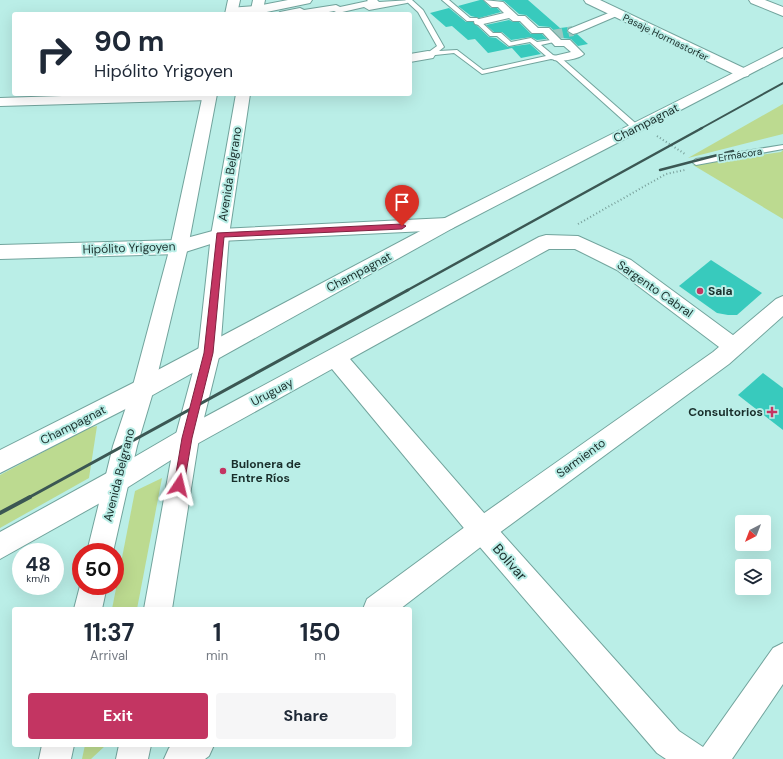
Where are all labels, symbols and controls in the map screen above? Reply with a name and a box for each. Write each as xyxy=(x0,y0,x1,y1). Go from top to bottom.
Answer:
street label: Pasaje Hormastorfer xyxy=(621,11,711,64)
text: 90 m xyxy=(94,23,164,60)
icon: right xyxy=(28,28,80,80)
text: Hipólito Yrigoyen xyxy=(94,59,233,83)
street label: Champagnat xyxy=(611,100,682,146)
street label: Avenida Belgrano xyxy=(215,126,245,222)
street label: Ermácora xyxy=(717,145,763,164)
pin xyxy=(385,185,419,226)
icon: arrive xyxy=(391,191,413,213)
street label: Hipólito Yrigoyen xyxy=(82,238,176,258)
street label: Champagnat xyxy=(324,248,395,296)
street label: Sargento Cabral xyxy=(614,257,696,321)
place label: Sala xyxy=(708,283,733,299)
marker: Sala xyxy=(695,286,705,296)
street label: Uruguay xyxy=(248,374,296,410)
street label: Champagnat xyxy=(38,402,109,448)
place label: Consultorios xyxy=(688,404,763,420)
marker: Consultorios xyxy=(766,406,778,418)
street label: Avenida Belgrano xyxy=(100,427,138,523)
street label: Sarmiento xyxy=(553,435,609,481)
place label: Bulonera de Entre Ríos xyxy=(231,456,301,486)
position arrow xyxy=(158,464,200,506)
marker: Bulonera de Entre Ríos xyxy=(218,466,228,476)
north arrow xyxy=(735,515,771,551)
map controls xyxy=(735,515,771,595)
street label: Bolivar xyxy=(489,540,531,584)
speed limit sign: 50 xyxy=(72,543,124,595)
text: 48 xyxy=(25,551,51,577)
button: layers xyxy=(735,559,771,595)
text: km/h xyxy=(26,572,50,585)
text: 11:37 xyxy=(84,617,134,648)
text: 1 xyxy=(213,617,221,648)
text: 150 xyxy=(300,617,340,648)
text: Arrival xyxy=(90,647,128,664)
text: min xyxy=(206,647,228,664)
text: m xyxy=(314,647,326,664)
button: Exit xyxy=(28,693,208,739)
button: Share xyxy=(216,693,396,739)

